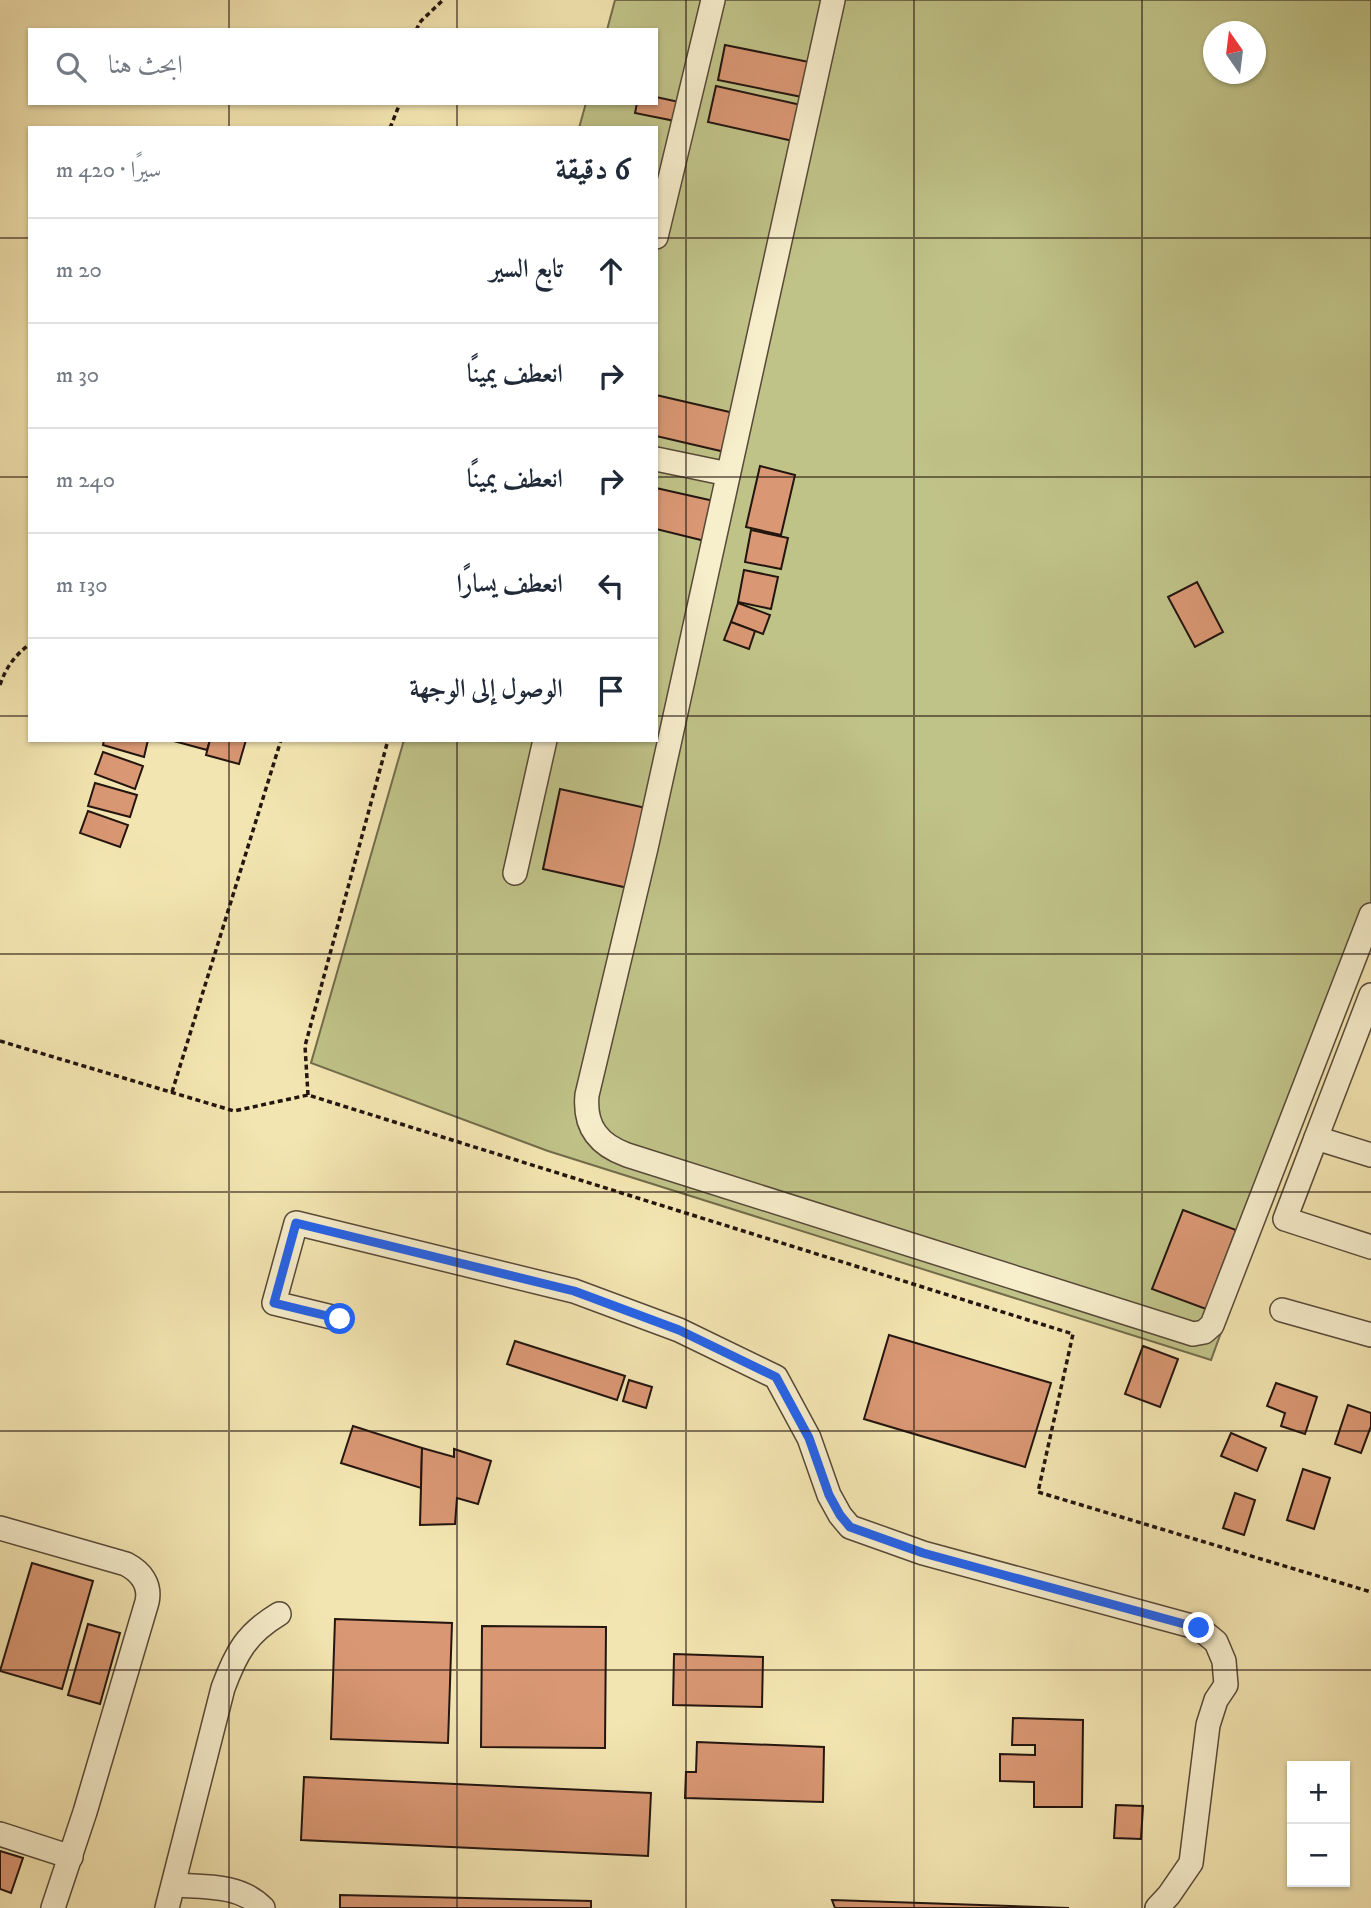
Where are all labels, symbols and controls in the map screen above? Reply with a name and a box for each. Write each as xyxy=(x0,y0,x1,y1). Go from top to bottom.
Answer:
north arrow xyxy=(1203,21,1266,84)
search box xyxy=(28,28,658,105)
icon: search xyxy=(52,48,90,86)
text: ابحث هنا xyxy=(108,49,183,82)
text: 6 دقيقة xyxy=(556,152,630,189)
text: سيرًا · 420 m xyxy=(56,156,161,185)
icon: ahead xyxy=(592,252,630,290)
text: تابع السير xyxy=(490,253,563,286)
text: 20 m xyxy=(56,256,102,285)
icon: right xyxy=(592,357,630,395)
text: انعطف يمينًا xyxy=(467,358,563,391)
text: 30 m xyxy=(56,361,99,390)
icon: right xyxy=(592,462,630,500)
text: انعطف يمينًا xyxy=(467,463,563,496)
text: 240 m xyxy=(56,466,115,495)
icon: left xyxy=(592,567,630,605)
text: انعطف يسارًا xyxy=(456,568,563,601)
text: 130 m xyxy=(56,571,108,600)
icon: arrive xyxy=(592,672,630,710)
text: الوصول إلى الوجهة xyxy=(409,673,563,706)
route start xyxy=(324,1303,355,1334)
route end xyxy=(1183,1612,1214,1643)
map controls xyxy=(1287,1761,1350,1887)
button: + xyxy=(1287,1761,1350,1824)
button: − xyxy=(1287,1824,1350,1887)

